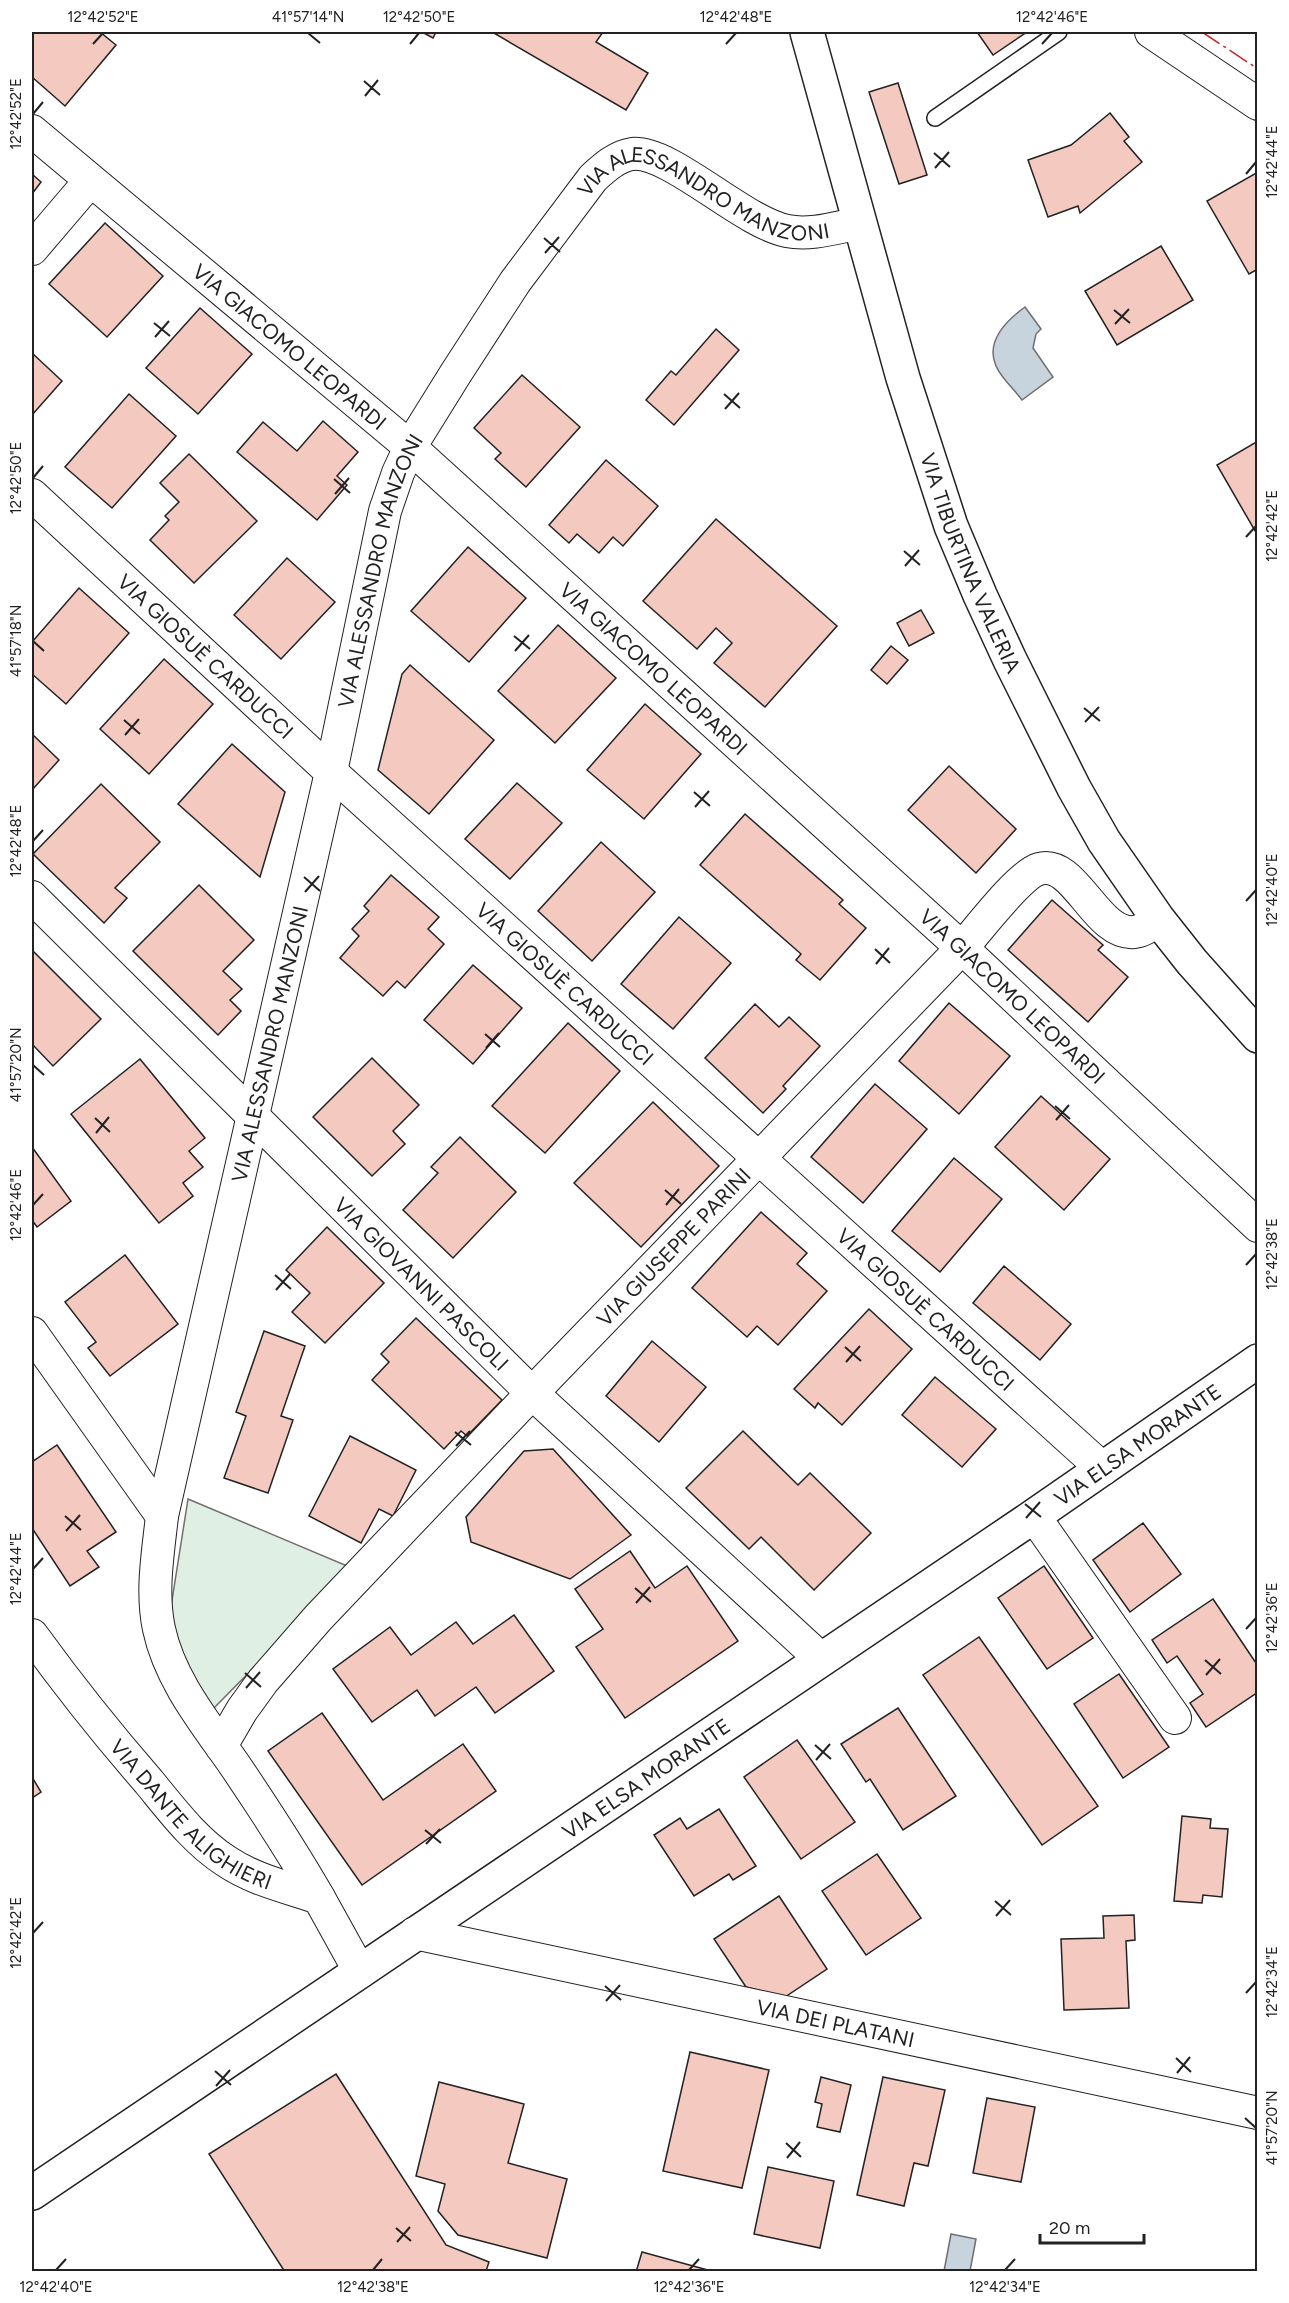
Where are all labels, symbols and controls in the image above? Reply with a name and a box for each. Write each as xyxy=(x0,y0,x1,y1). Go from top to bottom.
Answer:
text: 12°42'52"E xyxy=(67,8,139,26)
text: 41°57'14"N xyxy=(272,8,344,26)
text: 12°42'50"E xyxy=(383,8,455,26)
text: 12°42'48"E xyxy=(699,8,773,26)
text: 12°42'46"E xyxy=(1016,8,1088,26)
text: 12°42'52"E xyxy=(7,78,25,150)
text: 12°42'44"E xyxy=(1263,125,1281,199)
street label: VIA ALESSANDRO MANZONI xyxy=(572,141,831,245)
street label: VIA GIACOMO LEOPARDI xyxy=(188,258,392,435)
street label: VIA ALESSANDRO MANZONI xyxy=(332,429,428,710)
text: 12°42'50"E xyxy=(7,442,25,514)
street label: VIA TIBURTINA VALERIA xyxy=(916,450,1027,677)
text: 12°42'42"E xyxy=(1263,490,1281,562)
street label: VIA GIOSUÈ CARDUCCI xyxy=(113,569,299,744)
street label: VIA GIACOMO LEOPARDI xyxy=(555,577,753,760)
text: 41°57'18"N xyxy=(7,605,25,677)
text: 12°42'48"E xyxy=(7,804,25,878)
text: 12°42'40"E xyxy=(1263,853,1281,927)
street label: VIA GIOSUÈ CARDUCCI xyxy=(471,897,659,1070)
street label: VIA ALESSANDRO MANZONI xyxy=(226,903,313,1184)
street label: VIA GIACOMO LEOPARDI xyxy=(915,903,1111,1089)
text: 41°57'20"N xyxy=(7,1027,25,1103)
street label: VIA GIUSEPPE PARINI xyxy=(591,1162,755,1331)
text: 12°42'46"E xyxy=(7,1169,25,1241)
street label: VIA GIOVANNI PASCOLI xyxy=(329,1192,514,1376)
text: 12°42'38"E xyxy=(1263,1218,1281,1290)
street label: VIA GIOSUÈ CARDUCCI xyxy=(832,1223,1020,1396)
street label: VIA ELSA MORANTE xyxy=(1049,1378,1226,1511)
text: 12°42'44"E xyxy=(7,1532,25,1606)
text: 12°42'36"E xyxy=(1263,1582,1281,1654)
street label: VIA ELSA MORANTE xyxy=(557,1713,735,1844)
street label: VIA DANTE ALIGHIERI xyxy=(105,1734,275,1894)
text: 12°42'42"E xyxy=(7,1897,25,1969)
text: 12°42'34"E xyxy=(1263,1946,1281,2018)
street label: VIA DEI PLATANI xyxy=(754,1994,917,2052)
text: 41°57'20"N xyxy=(1263,2090,1281,2166)
scale bar xyxy=(1040,2207,1144,2245)
text: 20 m xyxy=(1049,2217,1090,2239)
text: 12°42'40"E xyxy=(19,2278,93,2296)
text: 12°42'38"E xyxy=(337,2278,409,2296)
text: 12°42'36"E xyxy=(653,2278,725,2296)
text: 12°42'34"E xyxy=(969,2278,1041,2296)

